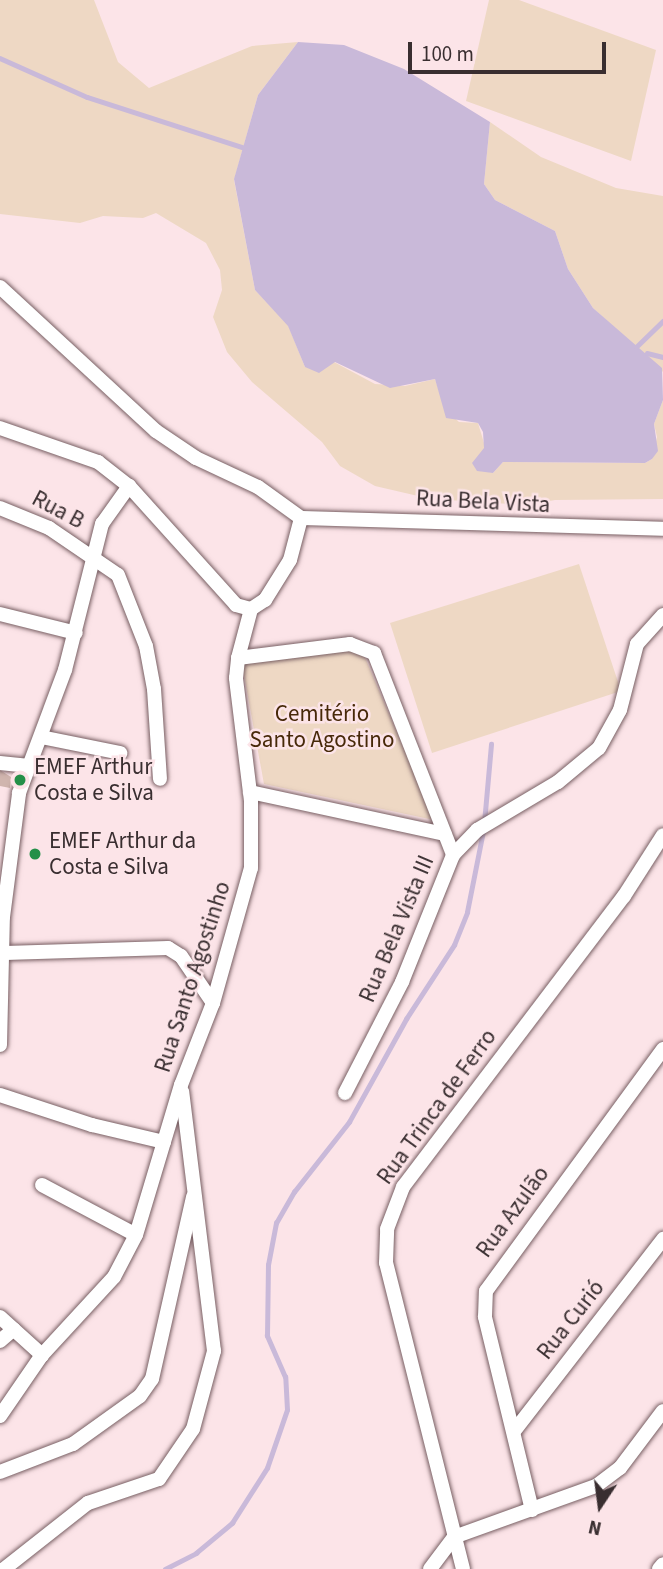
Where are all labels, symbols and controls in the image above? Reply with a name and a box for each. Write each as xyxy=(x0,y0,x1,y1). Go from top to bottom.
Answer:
scale bar xyxy=(411,28,609,72)
text: 100 m xyxy=(421,39,474,69)
street label: Rua B xyxy=(27,485,89,535)
street label: Rua Bela Vista xyxy=(415,485,551,519)
park label: Cemitério Santo Agostino xyxy=(250,700,394,754)
place label: EMEF Arthur Costa e Silva xyxy=(34,753,154,807)
marker: EMEF Arthur Costa e Silva xyxy=(12,772,28,788)
place label: EMEF Arthur da Costa e Silva xyxy=(49,827,196,881)
marker: EMEF Arthur da Costa e Silva xyxy=(27,846,43,862)
street label: Rua Bela Vista III xyxy=(354,851,440,1007)
street label: Rua Santo Agostinho xyxy=(149,878,237,1076)
street label: Rua Trinca de Ferro xyxy=(371,1024,503,1190)
street label: Rua Azulão xyxy=(471,1161,555,1263)
street label: Rua Curió xyxy=(531,1275,611,1365)
north arrow xyxy=(565,1471,635,1541)
text: N xyxy=(586,1512,604,1542)

